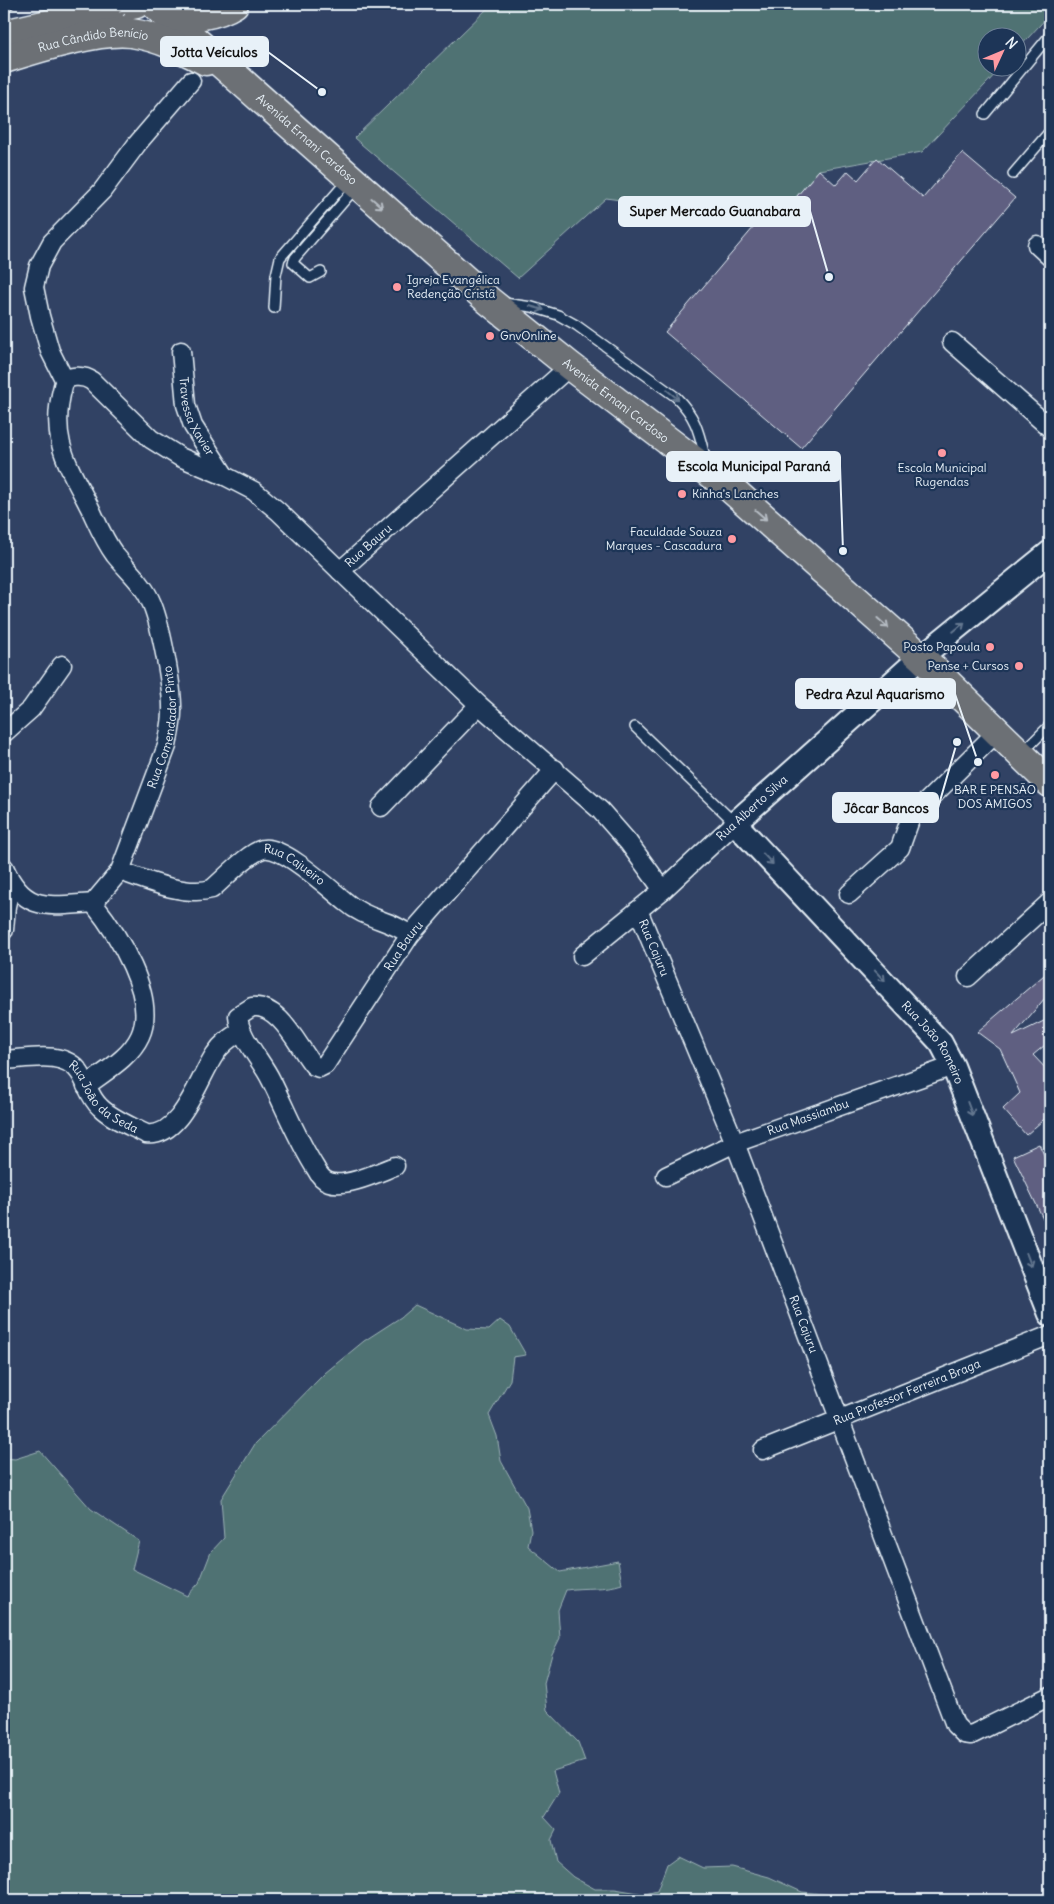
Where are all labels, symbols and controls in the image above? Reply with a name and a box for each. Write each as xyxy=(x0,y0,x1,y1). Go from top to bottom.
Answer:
street label: Rua Cândido Benício xyxy=(36,24,150,55)
north arrow xyxy=(976,28,1026,78)
text: N xyxy=(1002,33,1021,53)
callout: Jotta Veículos xyxy=(161,37,268,66)
text: Jotta Veículos xyxy=(170,43,258,61)
street label: Avenida Ernani Cardoso xyxy=(253,90,361,188)
callout: Super Mercado Guanabara xyxy=(619,197,810,226)
one-way arrow xyxy=(370,198,383,209)
text: Super Mercado Guanabara xyxy=(630,202,800,220)
place label: Igreja Evangélica Redenção Cristã xyxy=(407,272,500,301)
marker: Igreja Evangélica Redenção Cristã xyxy=(391,281,403,293)
one-way arrow xyxy=(528,304,544,314)
place label: GnvOnline xyxy=(500,328,556,343)
marker: GnvOnline xyxy=(484,330,496,342)
street label: Avenida Ernani Cardoso xyxy=(560,355,672,446)
street label: Travessa Xavier xyxy=(176,376,218,458)
one-way arrow xyxy=(666,390,679,401)
marker: Escola Municipal Rugendas xyxy=(936,447,948,459)
callout: Escola Municipal Paraná xyxy=(667,452,840,481)
text: Escola Municipal Paraná xyxy=(677,457,831,475)
place label: Escola Municipal Rugendas xyxy=(897,460,987,489)
place label: Kinha's Lanches xyxy=(692,486,779,501)
marker: Kinha's Lanches xyxy=(676,488,688,500)
one-way arrow xyxy=(755,509,768,521)
street label: Rua Bauru xyxy=(341,520,395,570)
place label: Faculdade Souza Marques - Cascadura xyxy=(606,524,722,553)
marker: Faculdade Souza Marques - Cascadura xyxy=(726,533,738,545)
one-way arrow xyxy=(876,617,889,629)
one-way arrow xyxy=(952,621,965,632)
place label: Posto Papoula xyxy=(903,639,980,654)
marker: Posto Papoula xyxy=(984,641,996,653)
place label: Pense + Cursos xyxy=(928,658,1009,673)
marker: Pense + Cursos xyxy=(1013,660,1025,672)
street label: Rua Comendador Pinto xyxy=(144,664,179,790)
callout: Pedra Azul Aquarismo xyxy=(796,679,955,708)
text: Pedra Azul Aquarismo xyxy=(805,685,945,703)
marker: BAR E PENSÃO DOS AMIGOS xyxy=(989,769,1001,781)
street label: Rua Alberto Silva xyxy=(713,772,791,844)
place label: BAR E PENSÃO DOS AMIGOS xyxy=(954,782,1036,811)
callout: Jôcar Bancos xyxy=(833,793,938,822)
text: Jôcar Bancos xyxy=(843,799,929,817)
street label: Rua Cajueiro xyxy=(263,840,328,888)
one-way arrow xyxy=(762,852,774,865)
street label: Rua Bauru xyxy=(381,917,426,974)
street label: Rua Cajuru xyxy=(636,917,673,978)
one-way arrow xyxy=(874,970,886,983)
street label: Rua João Romeiro xyxy=(899,998,967,1086)
street label: Rua Joāo da Seda xyxy=(66,1057,141,1136)
street label: Rua Massiambu xyxy=(765,1095,851,1138)
one-way arrow xyxy=(966,1101,975,1116)
one-way arrow xyxy=(1025,1252,1034,1267)
street label: Rua Cajuru xyxy=(786,1293,822,1355)
street label: Rua Professor Ferreira Braga xyxy=(831,1356,983,1428)

